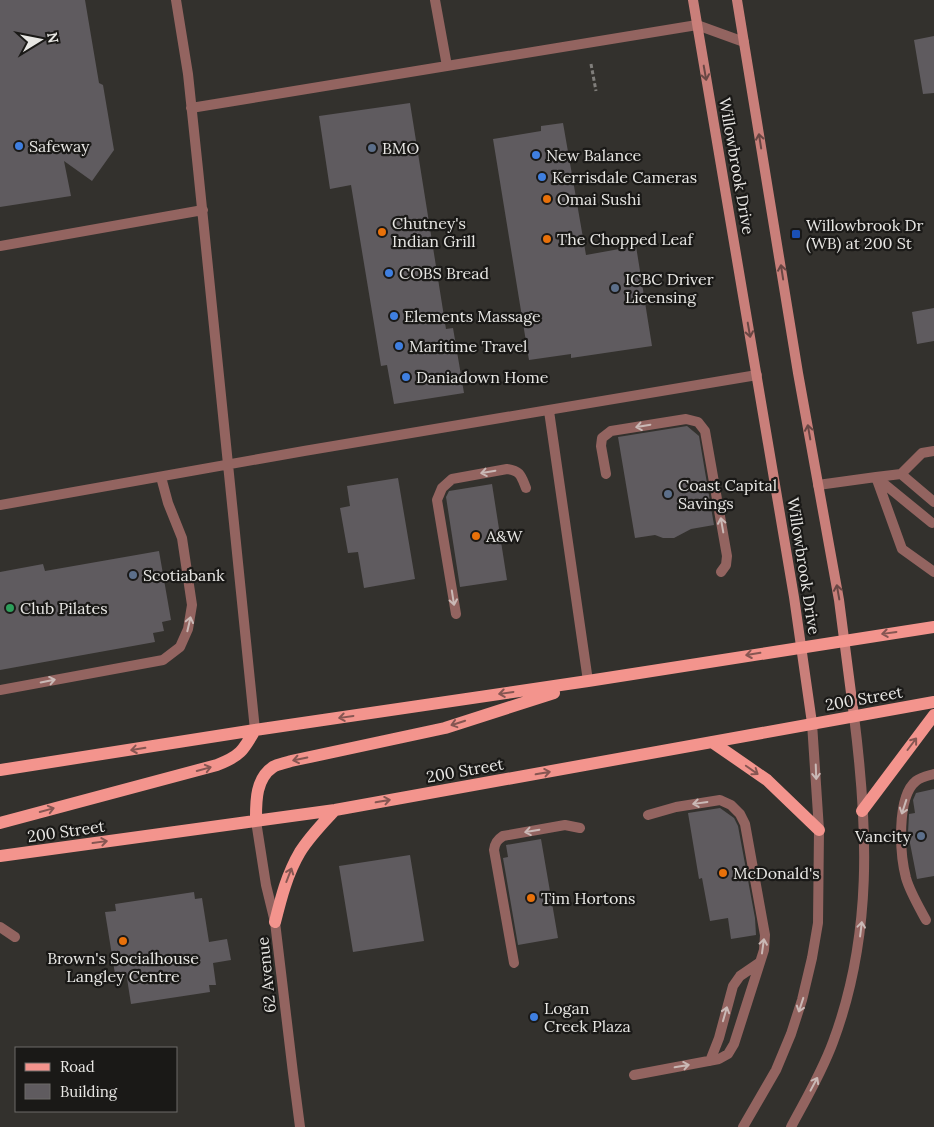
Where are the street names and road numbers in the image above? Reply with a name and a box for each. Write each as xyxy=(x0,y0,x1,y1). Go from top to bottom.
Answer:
street label: Willowbrook Drive xyxy=(715,96,759,236)
street label: Willowbrook Drive xyxy=(783,496,825,636)
street label: 200 Street xyxy=(824,681,905,715)
street label: 200 Street xyxy=(425,753,506,787)
street label: 200 Street xyxy=(26,816,107,846)
street label: 62 Avenue xyxy=(252,936,280,1014)

